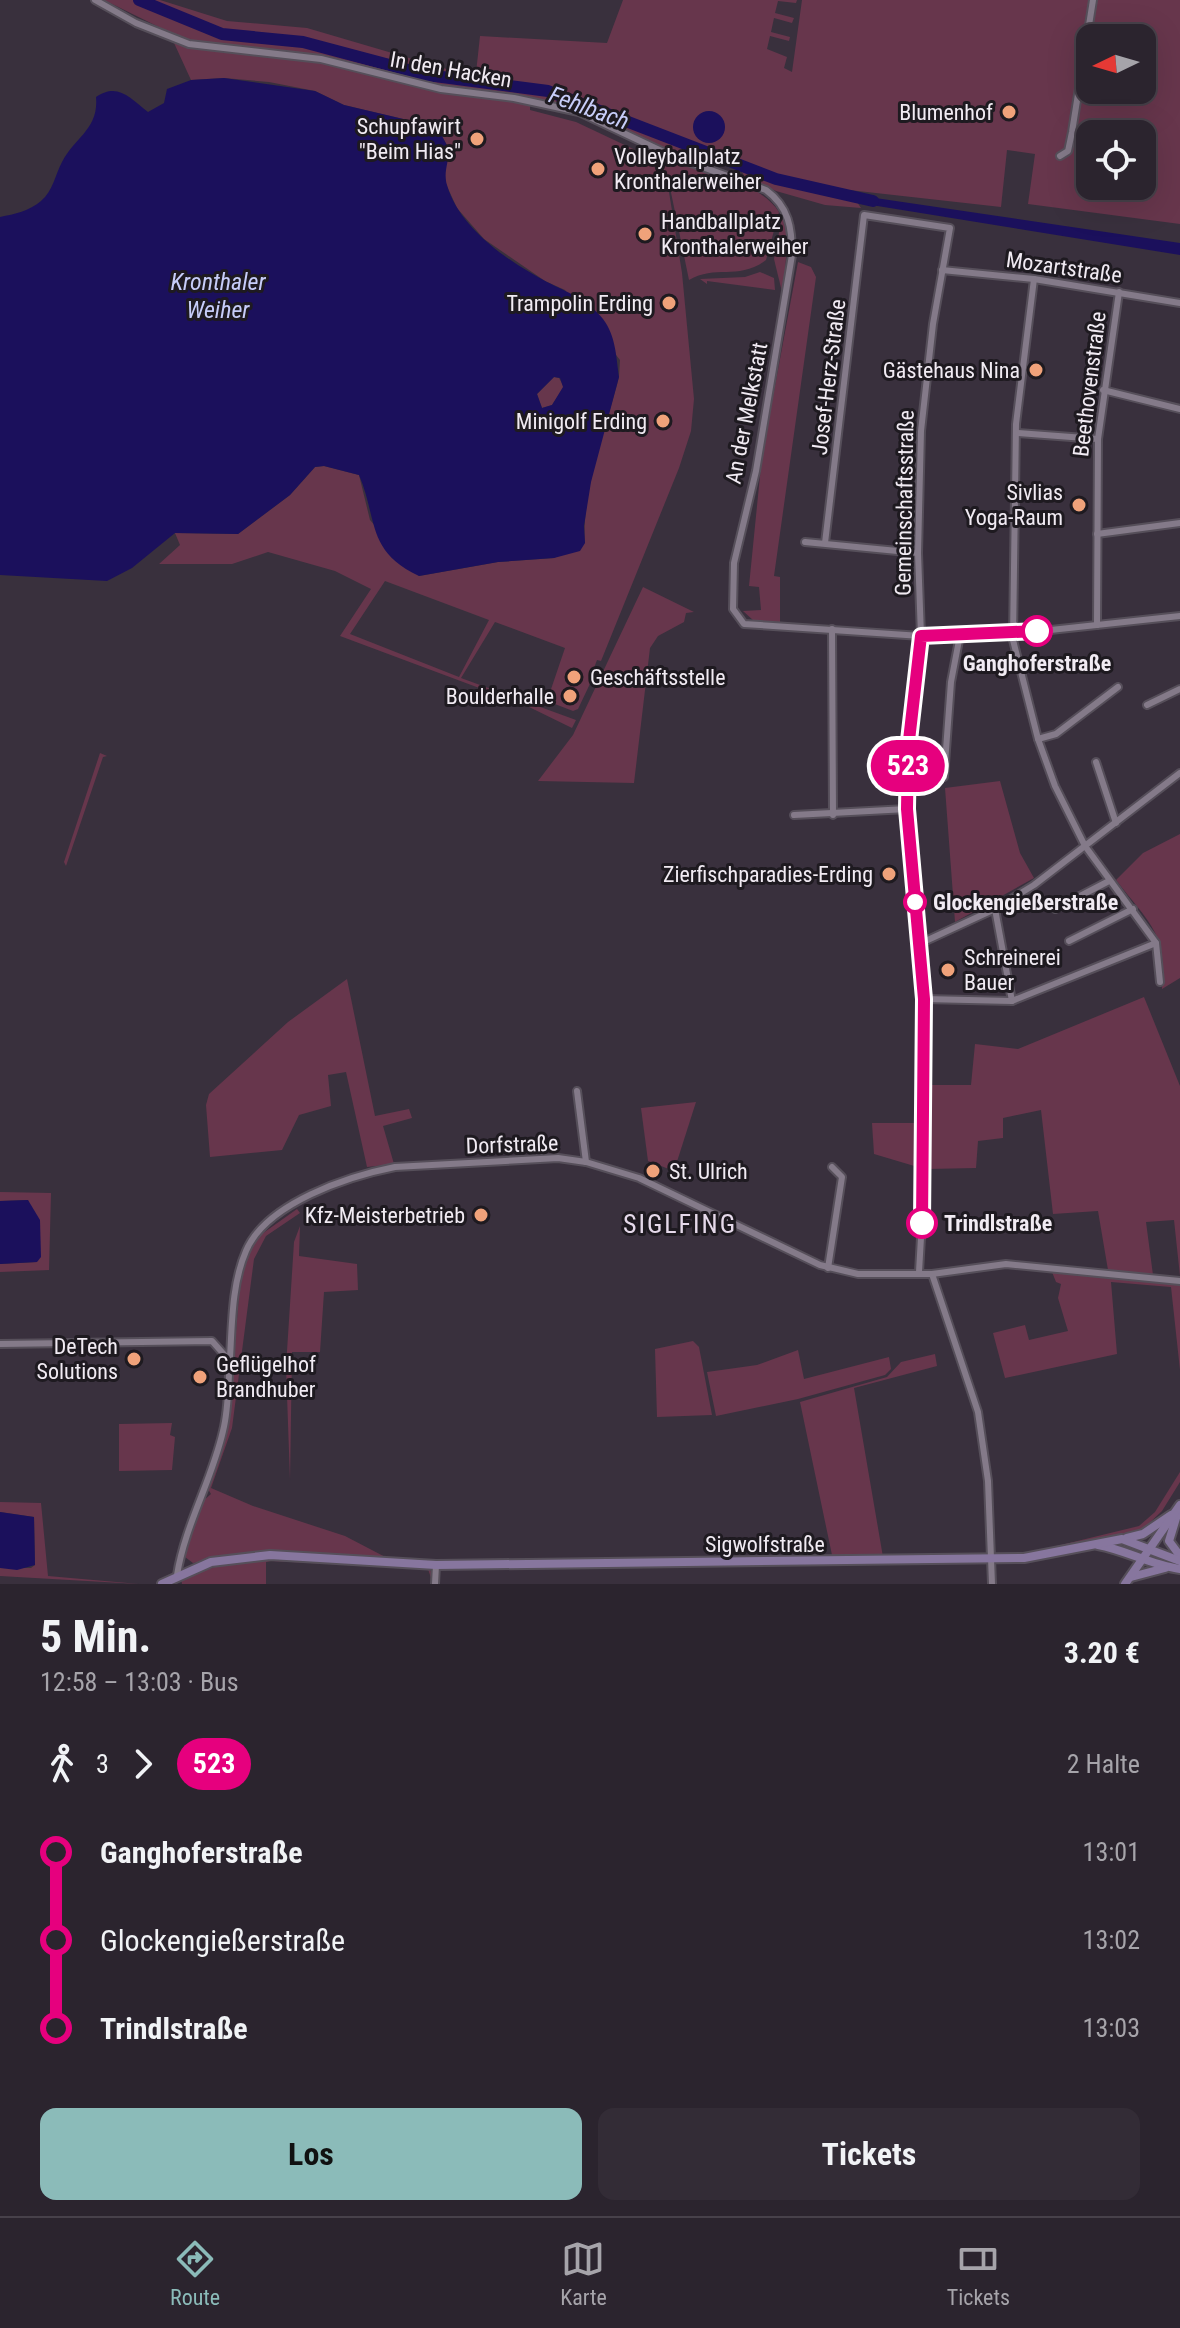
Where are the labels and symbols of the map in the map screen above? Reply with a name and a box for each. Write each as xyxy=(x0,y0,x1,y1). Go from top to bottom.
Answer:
north arrow xyxy=(1076,24,1156,104)
street label: In den Hacken xyxy=(388,46,514,92)
water label: Fehlbach xyxy=(545,81,633,135)
place label: Blumenhof xyxy=(899,100,993,125)
marker: Blumenhof xyxy=(1000,103,1018,121)
place label: Schupfawirt "Beim Hias" xyxy=(357,114,461,164)
marker: Schupfawirt "Beim Hias" xyxy=(468,130,486,148)
place label: Volleyballplatz Kronthalerweiher xyxy=(614,144,762,194)
marker: Volleyballplatz Kronthalerweiher xyxy=(589,160,607,178)
place label: Handballplatz Kronthalerweiher xyxy=(661,209,809,259)
marker: Handballplatz Kronthalerweiher xyxy=(636,225,654,243)
street label: Mozartstraße xyxy=(1004,247,1123,288)
water label: Kronthaler Weiher xyxy=(170,268,266,324)
place label: Trampolin Erding xyxy=(506,291,653,316)
marker: Trampolin Erding xyxy=(660,294,678,312)
street label: Josef-Herz-Straße xyxy=(807,298,850,456)
street label: Beethovenstraße xyxy=(1068,310,1111,458)
street label: An der Melkstatt xyxy=(721,340,772,486)
place label: Gästehaus Nina xyxy=(883,358,1020,383)
marker: Gästehaus Nina xyxy=(1027,361,1045,379)
place label: Minigolf Erding xyxy=(516,409,647,434)
street label: Gemeinschaftsstraße xyxy=(890,410,919,596)
marker: Minigolf Erding xyxy=(654,412,672,430)
place label: Sivlias Yoga-Raum xyxy=(965,480,1063,530)
marker: Sivlias Yoga-Raum xyxy=(1070,496,1088,514)
marker: Ganghoferstraße xyxy=(1022,616,1052,646)
place label: Ganghoferstraße xyxy=(963,651,1111,676)
place label: Geschäftsstelle xyxy=(590,665,725,690)
marker: Geschäftsstelle xyxy=(565,668,583,686)
place label: Boulderhalle xyxy=(446,684,554,709)
marker: Boulderhalle xyxy=(561,687,579,705)
line badge: 523 xyxy=(862,740,954,792)
place label: Zierfischparadies-Erding xyxy=(663,862,873,887)
marker: Zierfischparadies-Erding xyxy=(880,865,898,883)
place label: Glockengießerstraße xyxy=(933,890,1118,915)
marker: Glockengießerstraße xyxy=(904,891,926,913)
place label: Schreinerei Bauer xyxy=(964,945,1061,995)
marker: Schreinerei Bauer xyxy=(939,961,957,979)
street label: Dorfstraße xyxy=(465,1130,559,1159)
place label: St. Ulrich xyxy=(669,1159,748,1184)
marker: St. Ulrich xyxy=(644,1162,662,1180)
place label: Kfz-Meisterbetrieb xyxy=(305,1203,465,1228)
marker: Kfz-Meisterbetrieb xyxy=(472,1206,490,1224)
marker: Trindlstraße xyxy=(907,1208,937,1238)
district label: SIGLFING xyxy=(623,1209,737,1239)
place label: Trindlstraße xyxy=(944,1211,1052,1236)
place label: DeTech Solutions xyxy=(37,1334,118,1384)
marker: DeTech Solutions xyxy=(125,1350,143,1368)
place label: Geflügelhof Brandhuber xyxy=(216,1352,316,1402)
marker: Geflügelhof Brandhuber xyxy=(191,1368,209,1386)
street label: Sigwolfstraße xyxy=(705,1532,825,1557)

